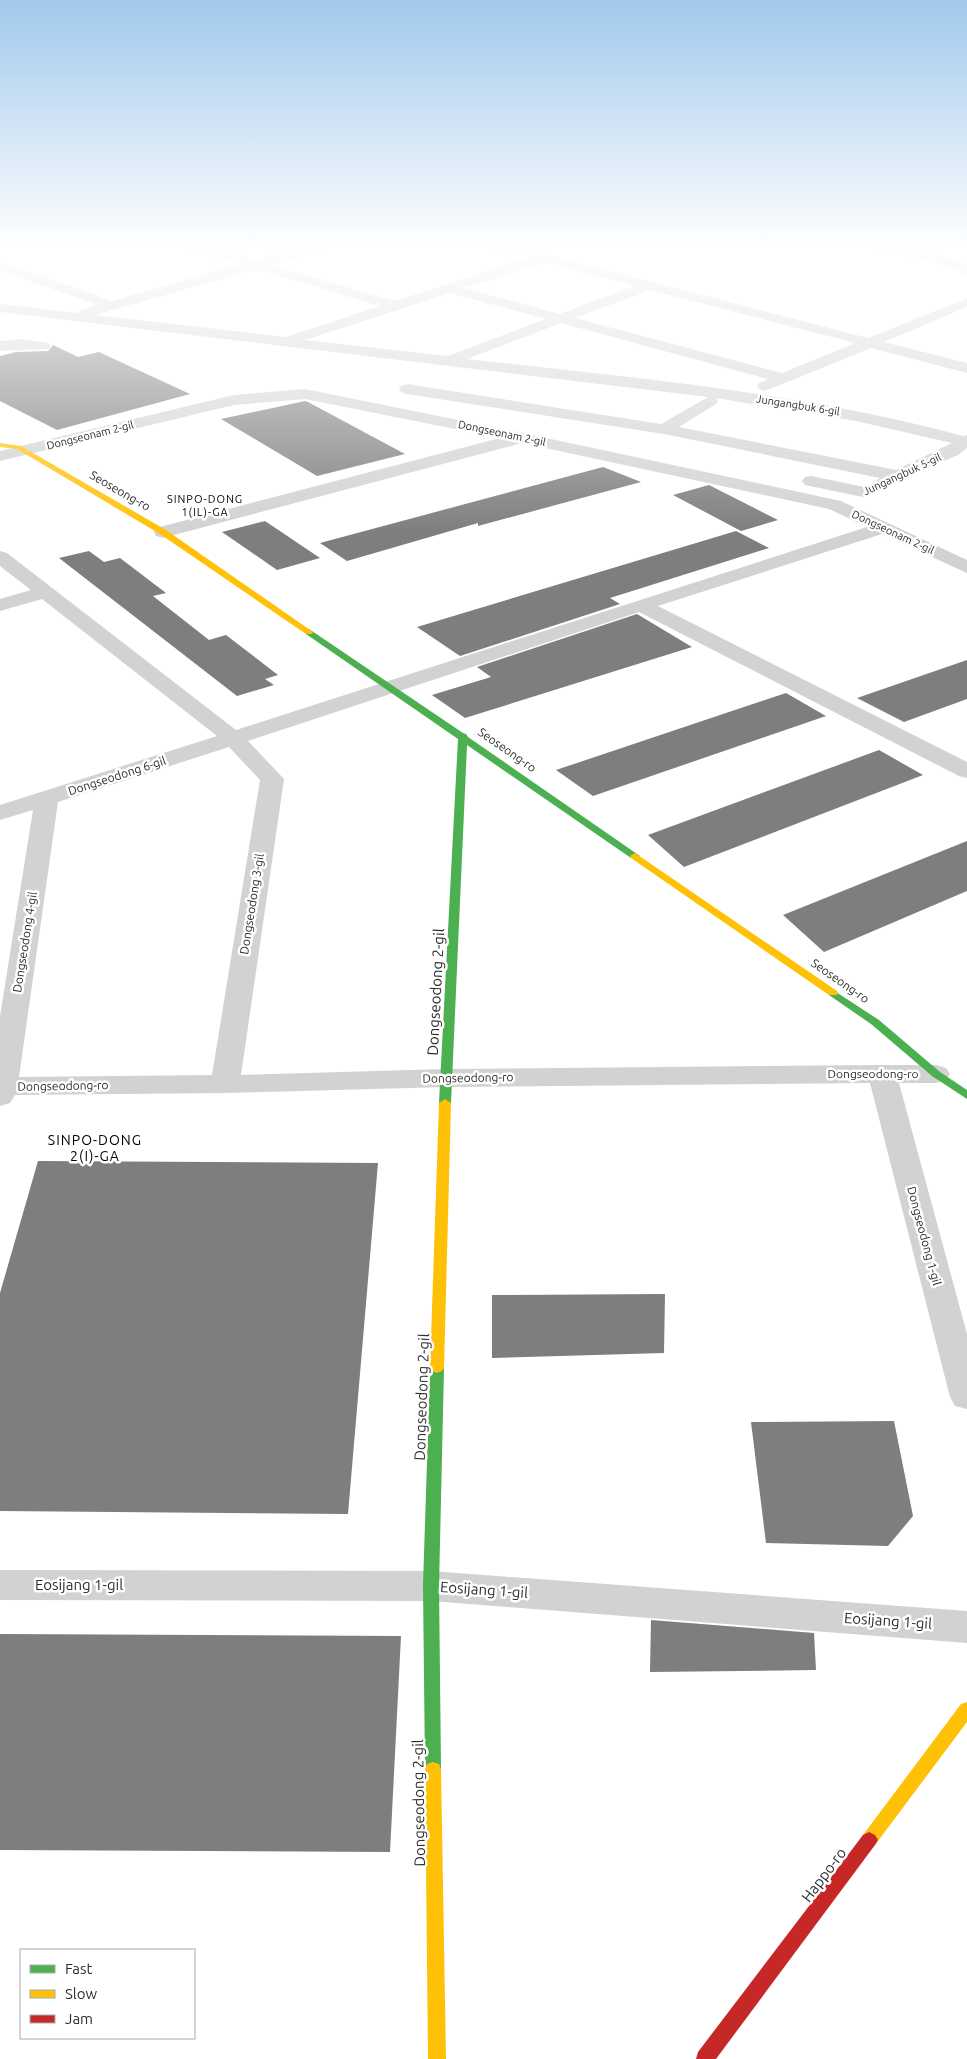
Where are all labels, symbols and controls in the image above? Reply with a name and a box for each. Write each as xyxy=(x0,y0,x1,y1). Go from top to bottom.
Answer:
street label: Jungangbuk 6-gil xyxy=(755,392,841,418)
street label: Dongseonam 2-gil xyxy=(45,418,135,452)
street label: Dongseonam 2-gil xyxy=(457,418,547,448)
street label: Jungangbuk 5-gil xyxy=(861,451,943,497)
street label: Seoseong-ro xyxy=(88,468,153,513)
district label: SINPO-DONG 1(IL)-GA xyxy=(167,493,243,519)
street label: Dongseonam 2-gil xyxy=(850,508,936,556)
street label: Seoseong-ro xyxy=(476,725,539,774)
street label: Dongseodong 6-gil xyxy=(66,754,167,797)
street label: Dongseodong 3-gil xyxy=(237,853,266,955)
street label: Dongseodong 4-gil xyxy=(10,891,39,993)
street label: Dongseodong 2-gil xyxy=(424,928,447,1056)
street label: Seoseong-ro xyxy=(809,956,872,1005)
street label: Dongseodong-ro xyxy=(828,1067,918,1080)
street label: Dongseodong-ro xyxy=(422,1070,514,1085)
street label: Dongseodong-ro xyxy=(17,1078,109,1093)
district label: SINPO-DONG 2(I)-GA xyxy=(48,1132,142,1164)
street label: Dongseodong 1-gil xyxy=(905,1185,944,1287)
street label: Dongseodong 2-gil xyxy=(411,1333,432,1461)
street label: Eosijang 1-gil xyxy=(35,1576,123,1593)
street label: Eosijang 1-gil xyxy=(439,1578,529,1601)
street label: Eosijang 1-gil xyxy=(843,1609,933,1632)
street label: Dongseodong 2-gil xyxy=(409,1739,428,1867)
street label: Happo-ro xyxy=(798,1844,849,1905)
legend xyxy=(20,1949,195,2039)
text: Fast xyxy=(65,1960,93,1977)
text: Slow xyxy=(65,1985,98,2002)
text: Jam xyxy=(65,2010,93,2027)

